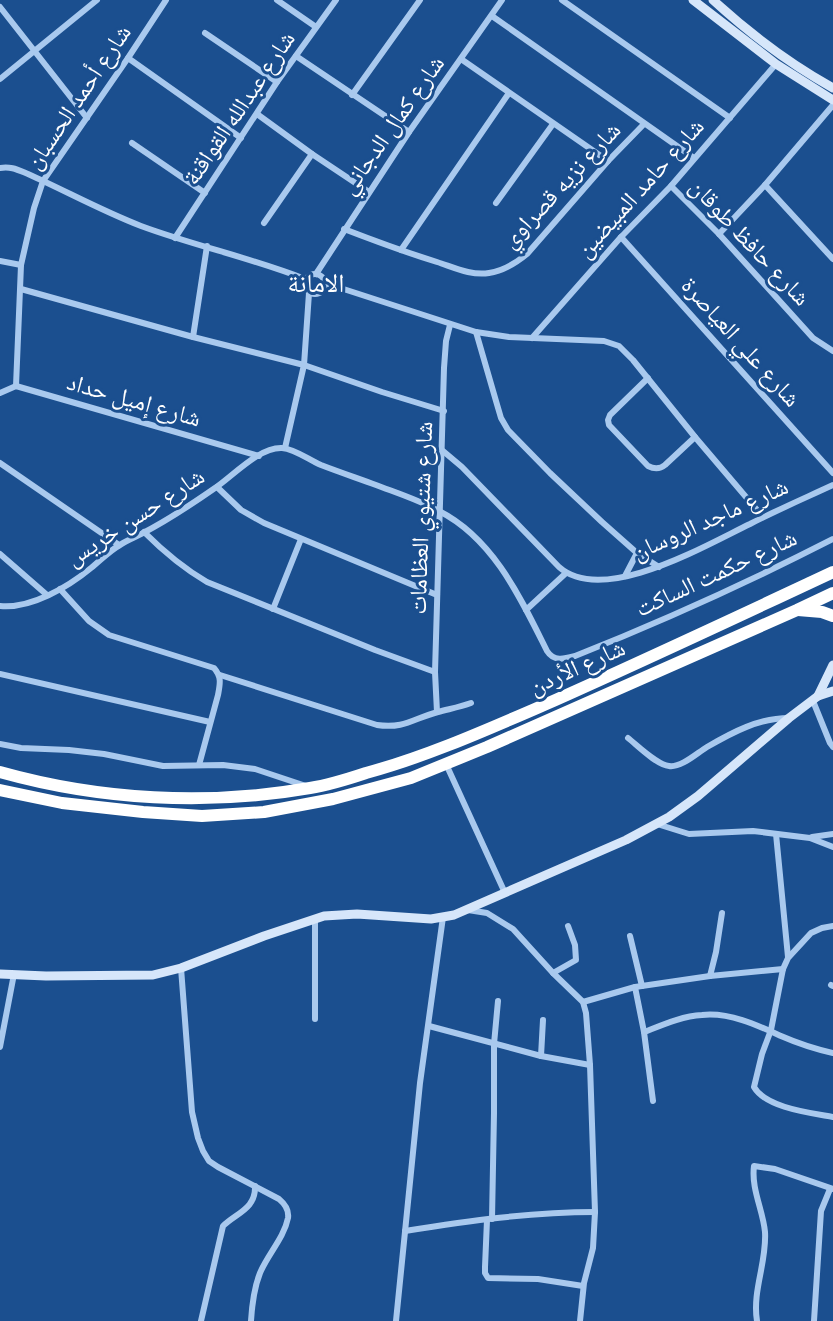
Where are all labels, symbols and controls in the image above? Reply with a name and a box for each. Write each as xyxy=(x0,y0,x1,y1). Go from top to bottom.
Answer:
street label: شارع أحمد الحسبان xyxy=(18,19,138,175)
street label: شارع عبدالله القواقنة xyxy=(176,25,302,191)
street label: شارع كمال الدجاني xyxy=(333,50,454,203)
street label: شارع حامد المبيضين xyxy=(569,112,711,264)
street label: شارع نزيه قصراوي xyxy=(495,116,630,257)
street label: شارع حافظ طوقان xyxy=(683,172,817,312)
district label: الامانة xyxy=(288,267,345,299)
street label: شارع علي العياصرة xyxy=(672,271,807,416)
street label: شارع إميل حداد xyxy=(63,367,205,434)
street label: شارع شتيوي العظامات xyxy=(403,421,443,615)
street label: شارع حسن خريس xyxy=(60,461,210,573)
street label: شارع ماجد الروسان xyxy=(627,471,793,567)
street label: شارع حكمت الساكت xyxy=(631,523,801,623)
street label: شارع الأردن xyxy=(524,632,630,702)

